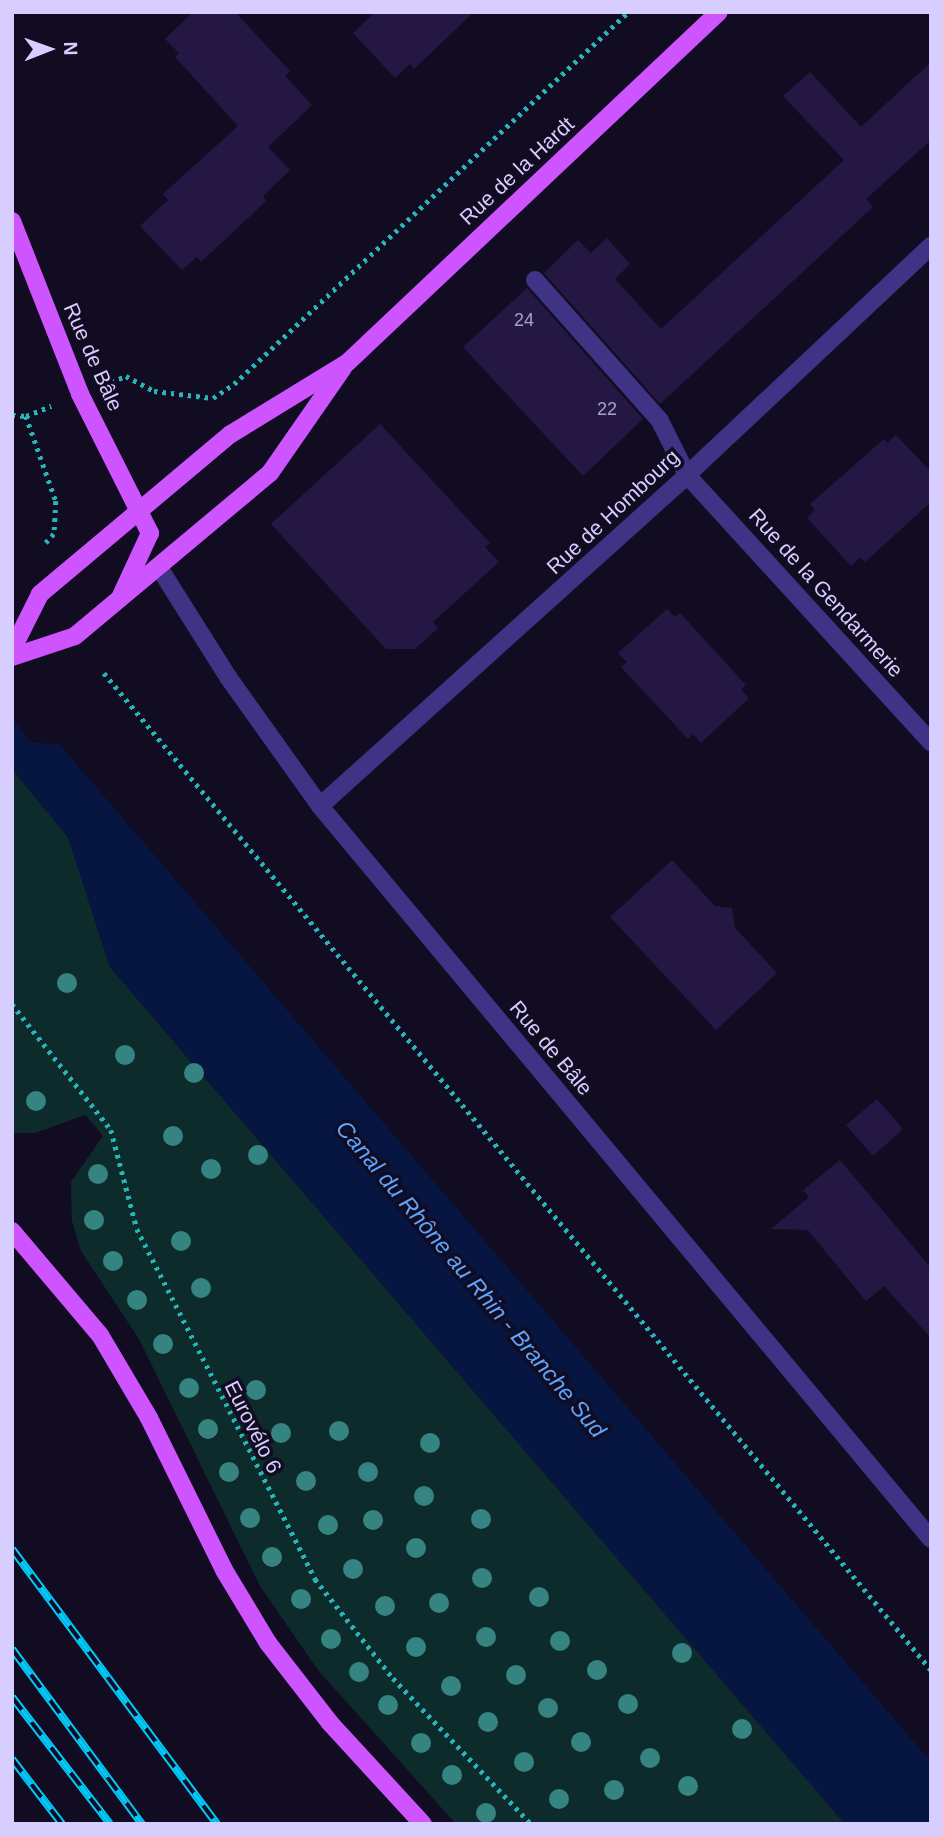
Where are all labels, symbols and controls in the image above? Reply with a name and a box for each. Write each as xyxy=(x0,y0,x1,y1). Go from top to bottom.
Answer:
north arrow xyxy=(14,14,84,84)
text: N xyxy=(60,42,81,56)
street label: Rue de la Hardt xyxy=(455,112,579,230)
street label: Rue de Bâle xyxy=(58,299,128,415)
house number: 24 xyxy=(514,309,534,331)
house number: 22 xyxy=(597,398,617,420)
street label: Rue de Hombourg xyxy=(542,444,684,580)
street label: Rue de la Gendarmerie xyxy=(744,503,908,683)
street label: Rue de Bâle xyxy=(504,996,598,1100)
water label: Canal du Rhône au Rhin - Branche Sud xyxy=(330,1115,612,1443)
street label: Eurovélo 6 xyxy=(219,1377,287,1477)

